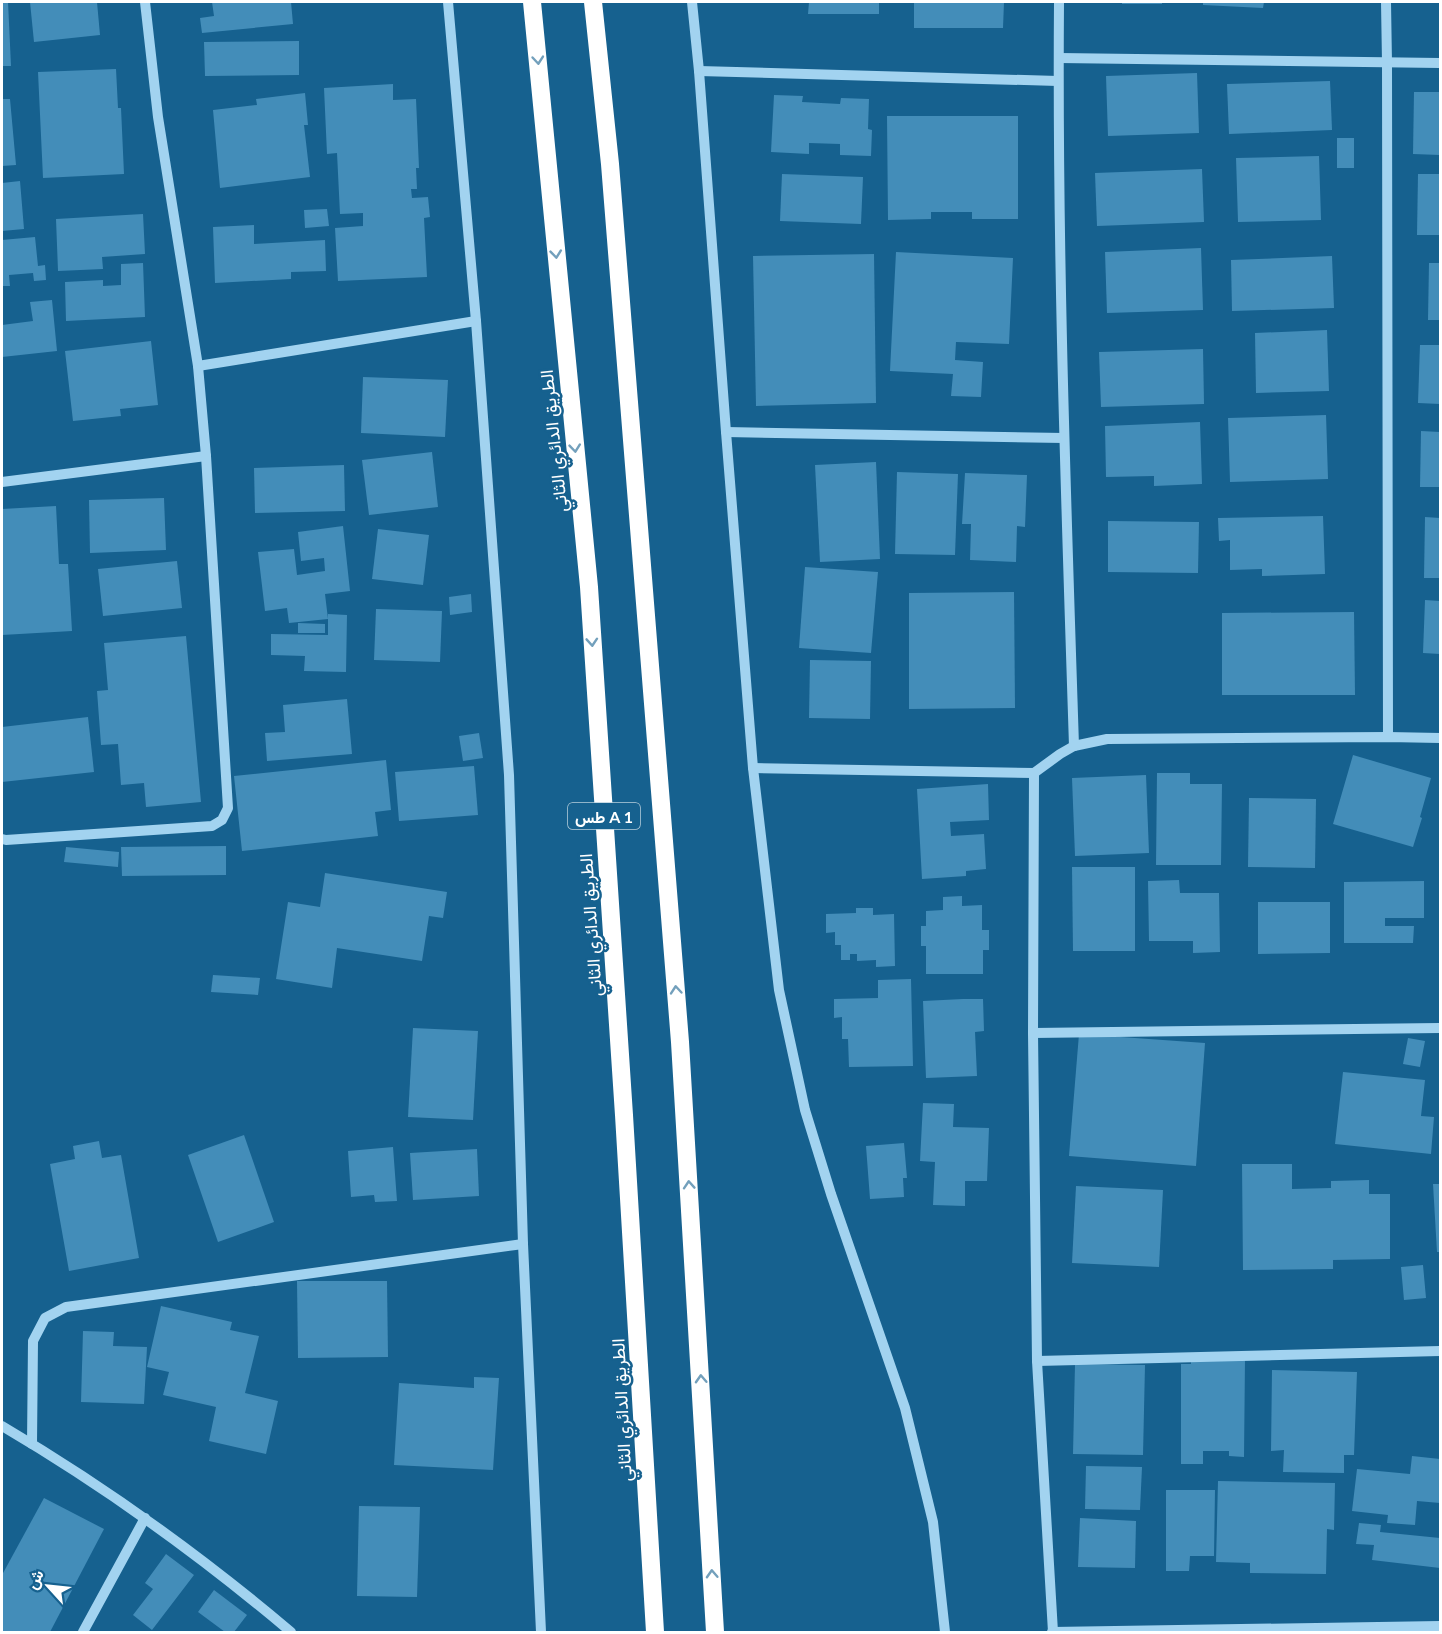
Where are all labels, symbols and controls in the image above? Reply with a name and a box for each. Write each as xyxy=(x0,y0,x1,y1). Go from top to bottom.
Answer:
one-way arrow xyxy=(531,55,544,64)
one-way arrow xyxy=(549,249,562,258)
street label: الطريق الدائري الثاني xyxy=(535,368,576,513)
one-way arrow xyxy=(568,443,581,452)
one-way arrow xyxy=(586,638,599,647)
road number: طس A 1 xyxy=(568,803,640,829)
street label: الطريق الدائري الثاني xyxy=(574,852,611,997)
one-way arrow xyxy=(670,986,683,995)
one-way arrow xyxy=(682,1180,695,1189)
street label: الطريق الدائري الثاني xyxy=(606,1338,641,1482)
one-way arrow xyxy=(694,1375,707,1384)
north arrow xyxy=(18,1556,78,1616)
text: ش xyxy=(21,1566,48,1592)
one-way arrow xyxy=(706,1570,719,1579)

